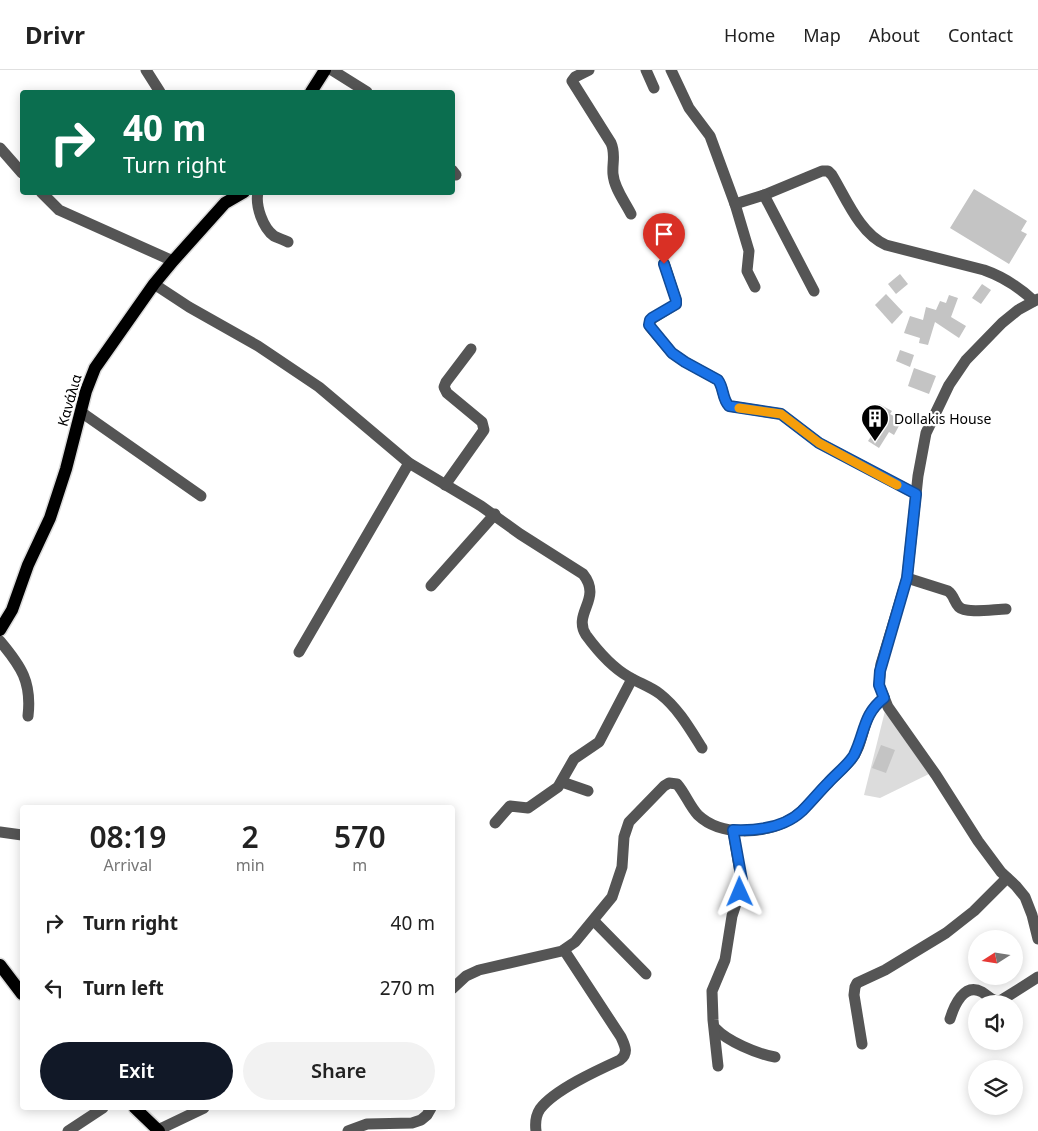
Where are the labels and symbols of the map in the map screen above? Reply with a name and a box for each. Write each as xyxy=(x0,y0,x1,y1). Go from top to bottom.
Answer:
pin xyxy=(643,213,685,264)
street label: Κανάλια xyxy=(52,371,86,428)
building icon: Dollakis House xyxy=(860,403,890,442)
place label: Dollakis House xyxy=(894,409,991,428)
position arrow xyxy=(713,865,765,917)
north arrow xyxy=(968,930,1022,985)

